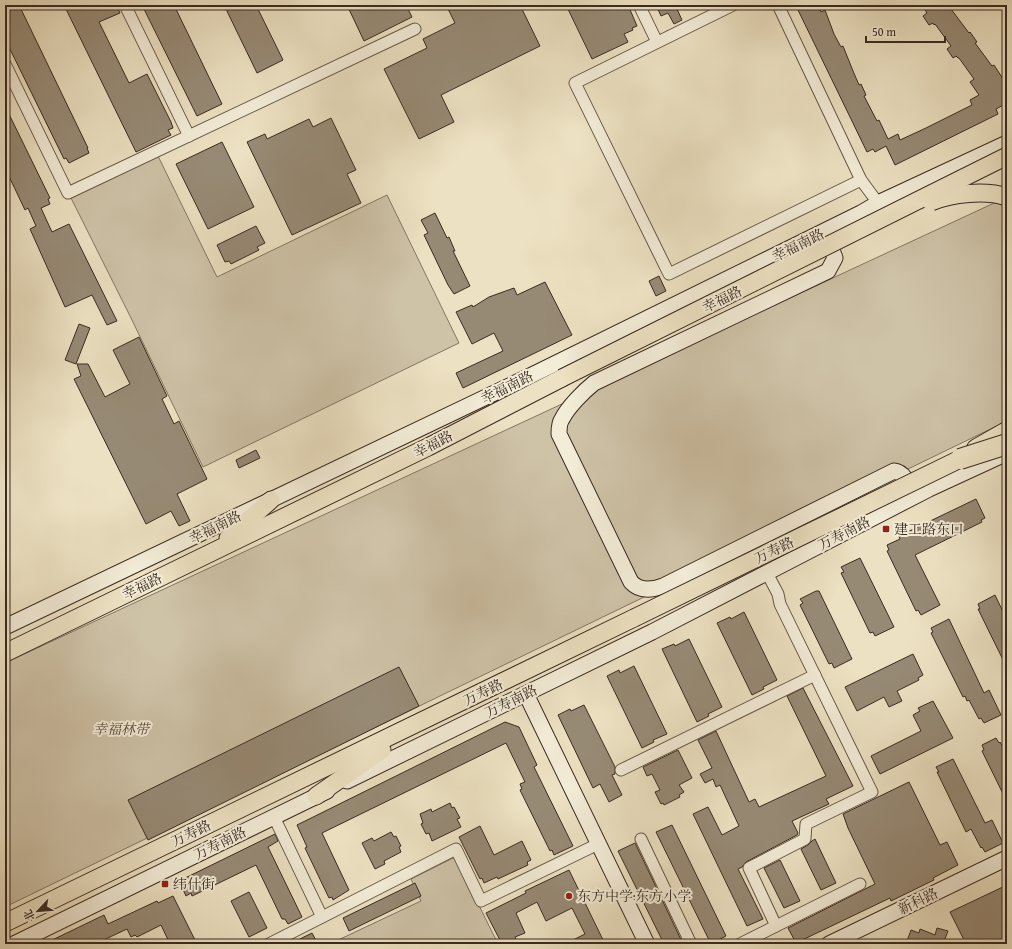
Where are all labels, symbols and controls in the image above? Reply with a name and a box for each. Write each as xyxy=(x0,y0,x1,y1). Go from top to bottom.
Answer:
scale bar xyxy=(866,18,945,44)
text: 50 m xyxy=(872,23,896,40)
street label: 幸福南路 xyxy=(768,224,828,266)
street label: 幸福路 xyxy=(699,281,745,317)
street label: 幸福南路 xyxy=(477,366,537,408)
street label: 幸福路 xyxy=(410,426,456,462)
street label: 幸福南路 xyxy=(185,506,245,548)
street label: 万寿南路 xyxy=(815,511,873,555)
place label: 建工路东口 xyxy=(894,519,964,539)
marker: 建工路东口 xyxy=(881,524,891,534)
street label: 万寿路 xyxy=(751,532,797,568)
street label: 幸福路 xyxy=(119,568,165,604)
street label: 万寿路 xyxy=(460,674,506,710)
street label: 万寿南路 xyxy=(481,680,541,722)
park label: 幸福林带 xyxy=(93,719,151,739)
street label: 万寿路 xyxy=(168,815,214,851)
street label: 万寿南路 xyxy=(190,822,250,864)
place label: 纬什街 xyxy=(173,874,215,894)
marker: 纬什街 xyxy=(160,879,170,889)
street label: 新科路 xyxy=(895,883,941,919)
place label: 东方中学·东方小学 xyxy=(577,886,691,906)
north arrow xyxy=(18,891,58,931)
marker: 东方中学·东方小学 xyxy=(564,891,574,901)
text: 北 xyxy=(19,907,39,924)

